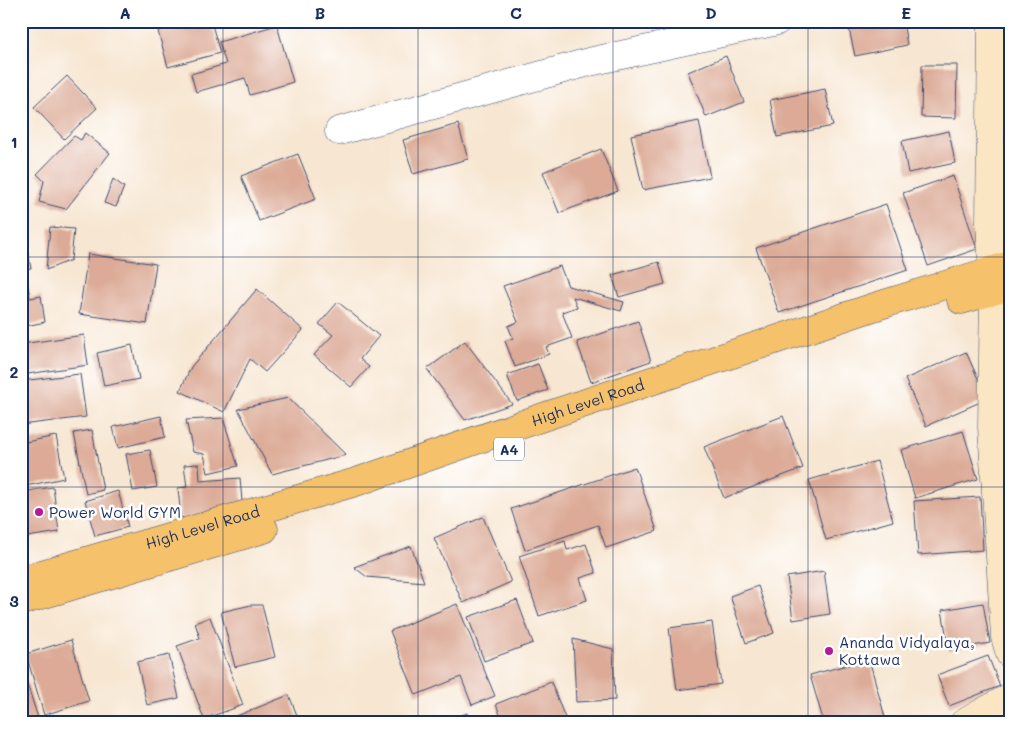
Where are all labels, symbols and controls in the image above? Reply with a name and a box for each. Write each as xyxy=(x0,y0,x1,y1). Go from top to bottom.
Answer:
text: A xyxy=(119,2,131,23)
text: B xyxy=(315,2,325,23)
text: C xyxy=(510,2,522,23)
text: D xyxy=(705,2,717,23)
text: E xyxy=(901,2,911,23)
text: 1 xyxy=(10,131,18,152)
text: 2 xyxy=(10,361,19,382)
street label: High Level Road xyxy=(529,374,647,430)
road number: A4 xyxy=(494,438,524,460)
street label: High Level Road xyxy=(143,501,262,553)
place label: Power World GYM xyxy=(49,502,181,522)
marker: Power World GYM xyxy=(33,506,45,518)
text: 3 xyxy=(9,590,19,611)
place label: Ananda Vidyalaya, Kottawa xyxy=(839,632,975,669)
marker: Ananda Vidyalaya, Kottawa xyxy=(823,645,835,657)

